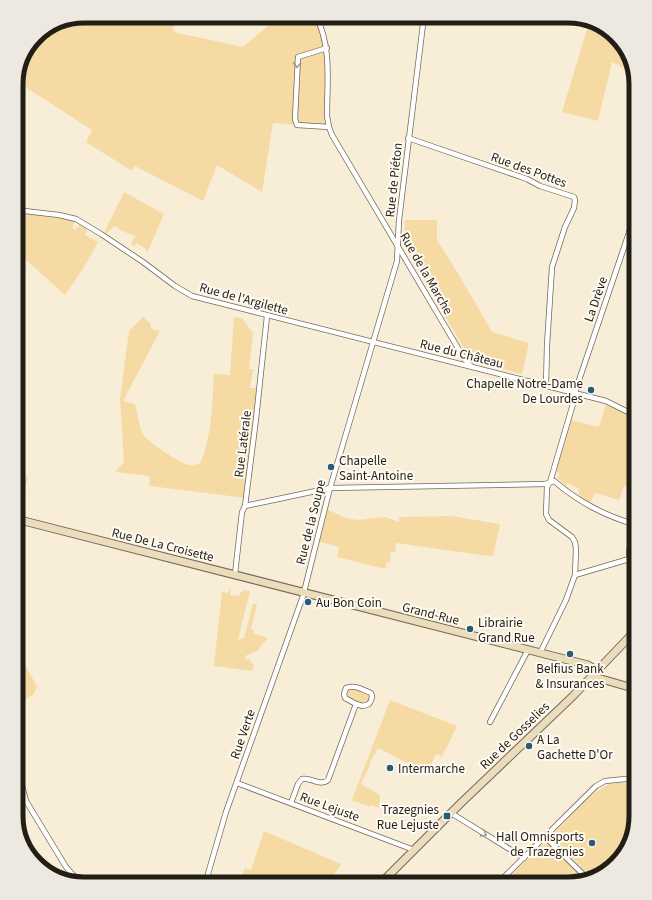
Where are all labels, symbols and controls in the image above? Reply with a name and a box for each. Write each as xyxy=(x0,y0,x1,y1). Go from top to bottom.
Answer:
one-way arrow xyxy=(293,62,302,68)
street label: Rue de Piéton xyxy=(381,142,407,218)
street label: Rue des Pottes xyxy=(488,148,570,192)
street label: Rue de la Marche xyxy=(395,229,457,318)
street label: La Drève xyxy=(580,274,612,324)
street label: Rue de l'Argilette xyxy=(197,278,290,319)
street label: Rue du Château xyxy=(418,335,505,373)
place label: Chapelle Notre-Dame De Lourdes xyxy=(466,375,584,408)
marker: Chapelle Notre-Dame De Lourdes xyxy=(586,385,596,395)
street label: Rue Latérale xyxy=(230,410,256,479)
place label: Chapelle Saint-Antoine xyxy=(339,452,413,485)
marker: Chapelle Saint-Antoine xyxy=(326,462,336,472)
street label: Rue de la Soupe xyxy=(292,478,330,567)
street label: Rue De La Croisette xyxy=(110,524,216,566)
place label: Au Bon Coin xyxy=(316,594,382,612)
marker: Au Bon Coin xyxy=(303,597,313,607)
street label: Grand-Rue xyxy=(400,598,461,630)
place label: Librairie Grand Rue xyxy=(478,614,535,647)
marker: Librairie Grand Rue xyxy=(465,624,475,634)
marker: Belfius Bank & Insurances xyxy=(565,649,575,659)
place label: Belfius Bank & Insurances xyxy=(536,660,605,693)
street label: Rue de Gosselies xyxy=(476,697,554,774)
street label: Rue Verte xyxy=(226,707,260,762)
place label: A La Gachette D'Or xyxy=(537,731,613,764)
marker: A La Gachette D'Or xyxy=(524,741,534,751)
place label: Intermarche xyxy=(398,760,465,778)
marker: Intermarche xyxy=(385,763,395,773)
street label: Rue Lejuste xyxy=(297,788,362,826)
place label: Trazegnies Rue Lejuste xyxy=(377,801,440,834)
marker: Trazegnies Rue Lejuste xyxy=(442,811,452,821)
place label: Hall Omnisports de Trazegnies xyxy=(496,828,585,861)
one-way arrow xyxy=(480,829,487,836)
marker: Hall Omnisports de Trazegnies xyxy=(587,838,597,848)

